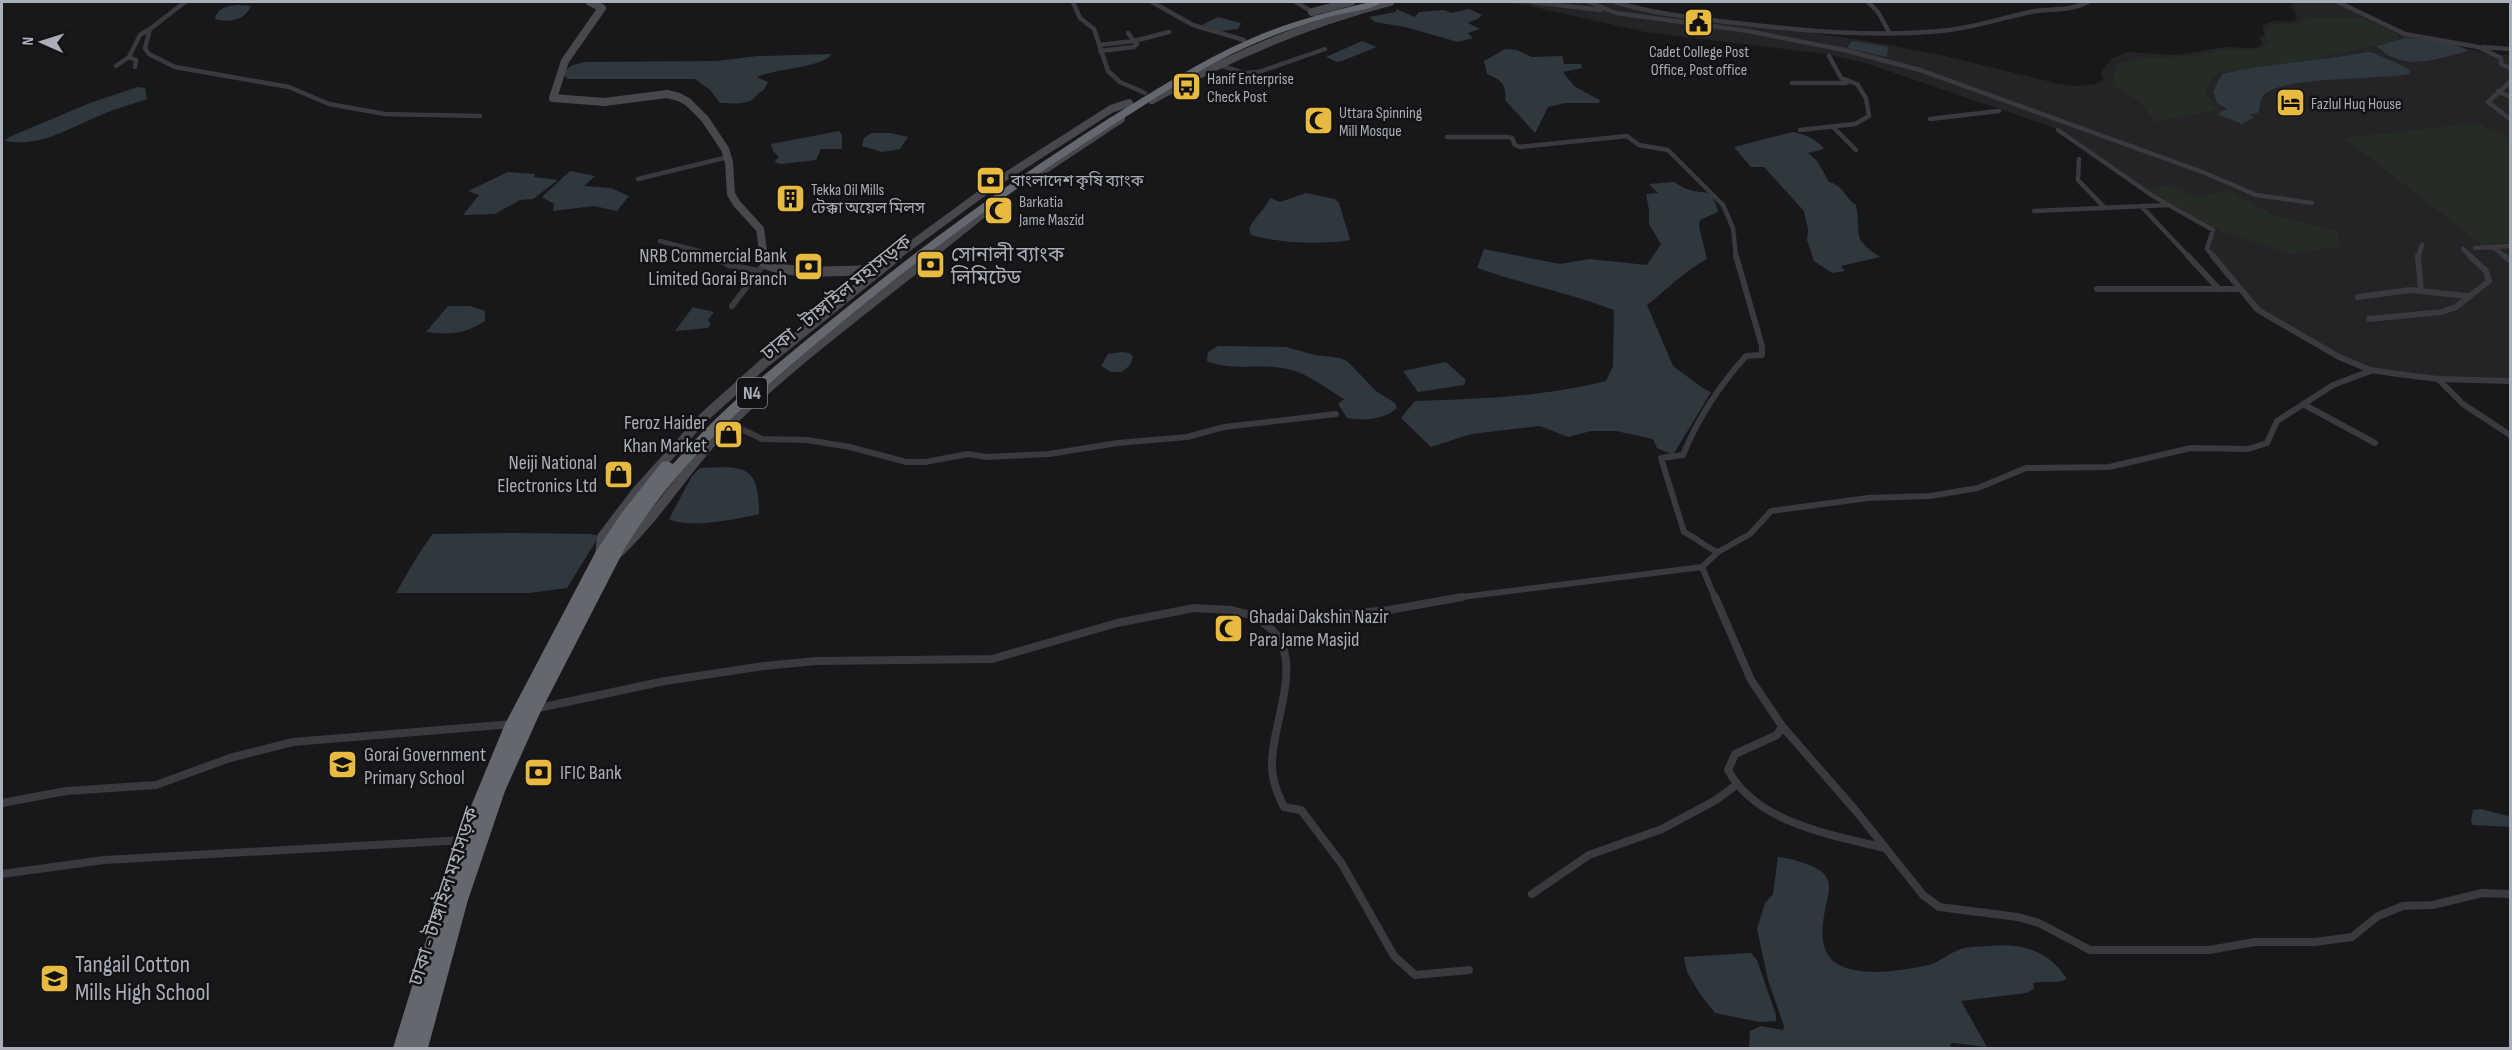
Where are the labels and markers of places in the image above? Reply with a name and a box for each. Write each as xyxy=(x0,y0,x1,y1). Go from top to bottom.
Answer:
public building icon: Cadet College Post Office, Post office xyxy=(1683,7,1715,39)
place label: Cadet College Post Office, Post office xyxy=(1649,43,1749,80)
place label: Hanif Enterprise Check Post xyxy=(1207,70,1294,107)
bus stop icon: Hanif Enterprise Check Post xyxy=(1170,71,1202,103)
hotel icon: Fazlul Huq House xyxy=(2274,87,2306,119)
place label: Fazlul Huq House xyxy=(2311,95,2402,114)
place label: Uttara Spinning Mill Mosque xyxy=(1339,104,1422,141)
mosque icon: Uttara Spinning Mill Mosque xyxy=(1302,105,1334,137)
bank icon: বাংলাদেশ কৃষি ব্যাংক xyxy=(974,164,1006,196)
place label: বাংলাদেশ কৃষি ব্যাংক xyxy=(1010,171,1145,191)
place label: Tekka Oil Mills টেক্কা অয়েল মিলস xyxy=(811,181,926,218)
building icon: Tekka Oil Mills টেক্কা অয়েল মিলস xyxy=(774,182,806,214)
place label: Barkatia Jame Maszid xyxy=(1018,193,1084,230)
mosque icon: Barkatia Jame Maszid xyxy=(982,194,1014,226)
place label: সোনালী ব্যাংক লিমিটেড xyxy=(950,242,1065,290)
place label: NRB Commercial Bank Limited Gorai Branch xyxy=(639,244,787,291)
bank icon: সোনালী ব্যাংক লিমিটেড xyxy=(914,249,946,281)
bank icon: NRB Commercial Bank Limited Gorai Branch xyxy=(792,250,824,282)
place label: Feroz Haider Khan Market xyxy=(623,411,707,458)
shop icon: Feroz Haider Khan Market xyxy=(712,418,744,450)
place label: Neiji National Electronics Ltd xyxy=(497,451,597,498)
shop icon: Neiji National Electronics Ltd xyxy=(602,458,634,490)
place label: Ghadai Dakshin Nazir Para Jame Masjid xyxy=(1249,605,1389,652)
mosque icon: Ghadai Dakshin Nazir Para Jame Masjid xyxy=(1212,612,1244,644)
place label: Gorai Government Primary School xyxy=(364,743,486,790)
school or university icon: Gorai Government Primary School xyxy=(327,749,359,781)
bank icon: IFIC Bank xyxy=(523,756,555,788)
place label: IFIC Bank xyxy=(560,761,622,785)
place label: Tangail Cotton Mills High School xyxy=(75,950,210,1007)
school or university icon: Tangail Cotton Mills High School xyxy=(38,962,70,994)

